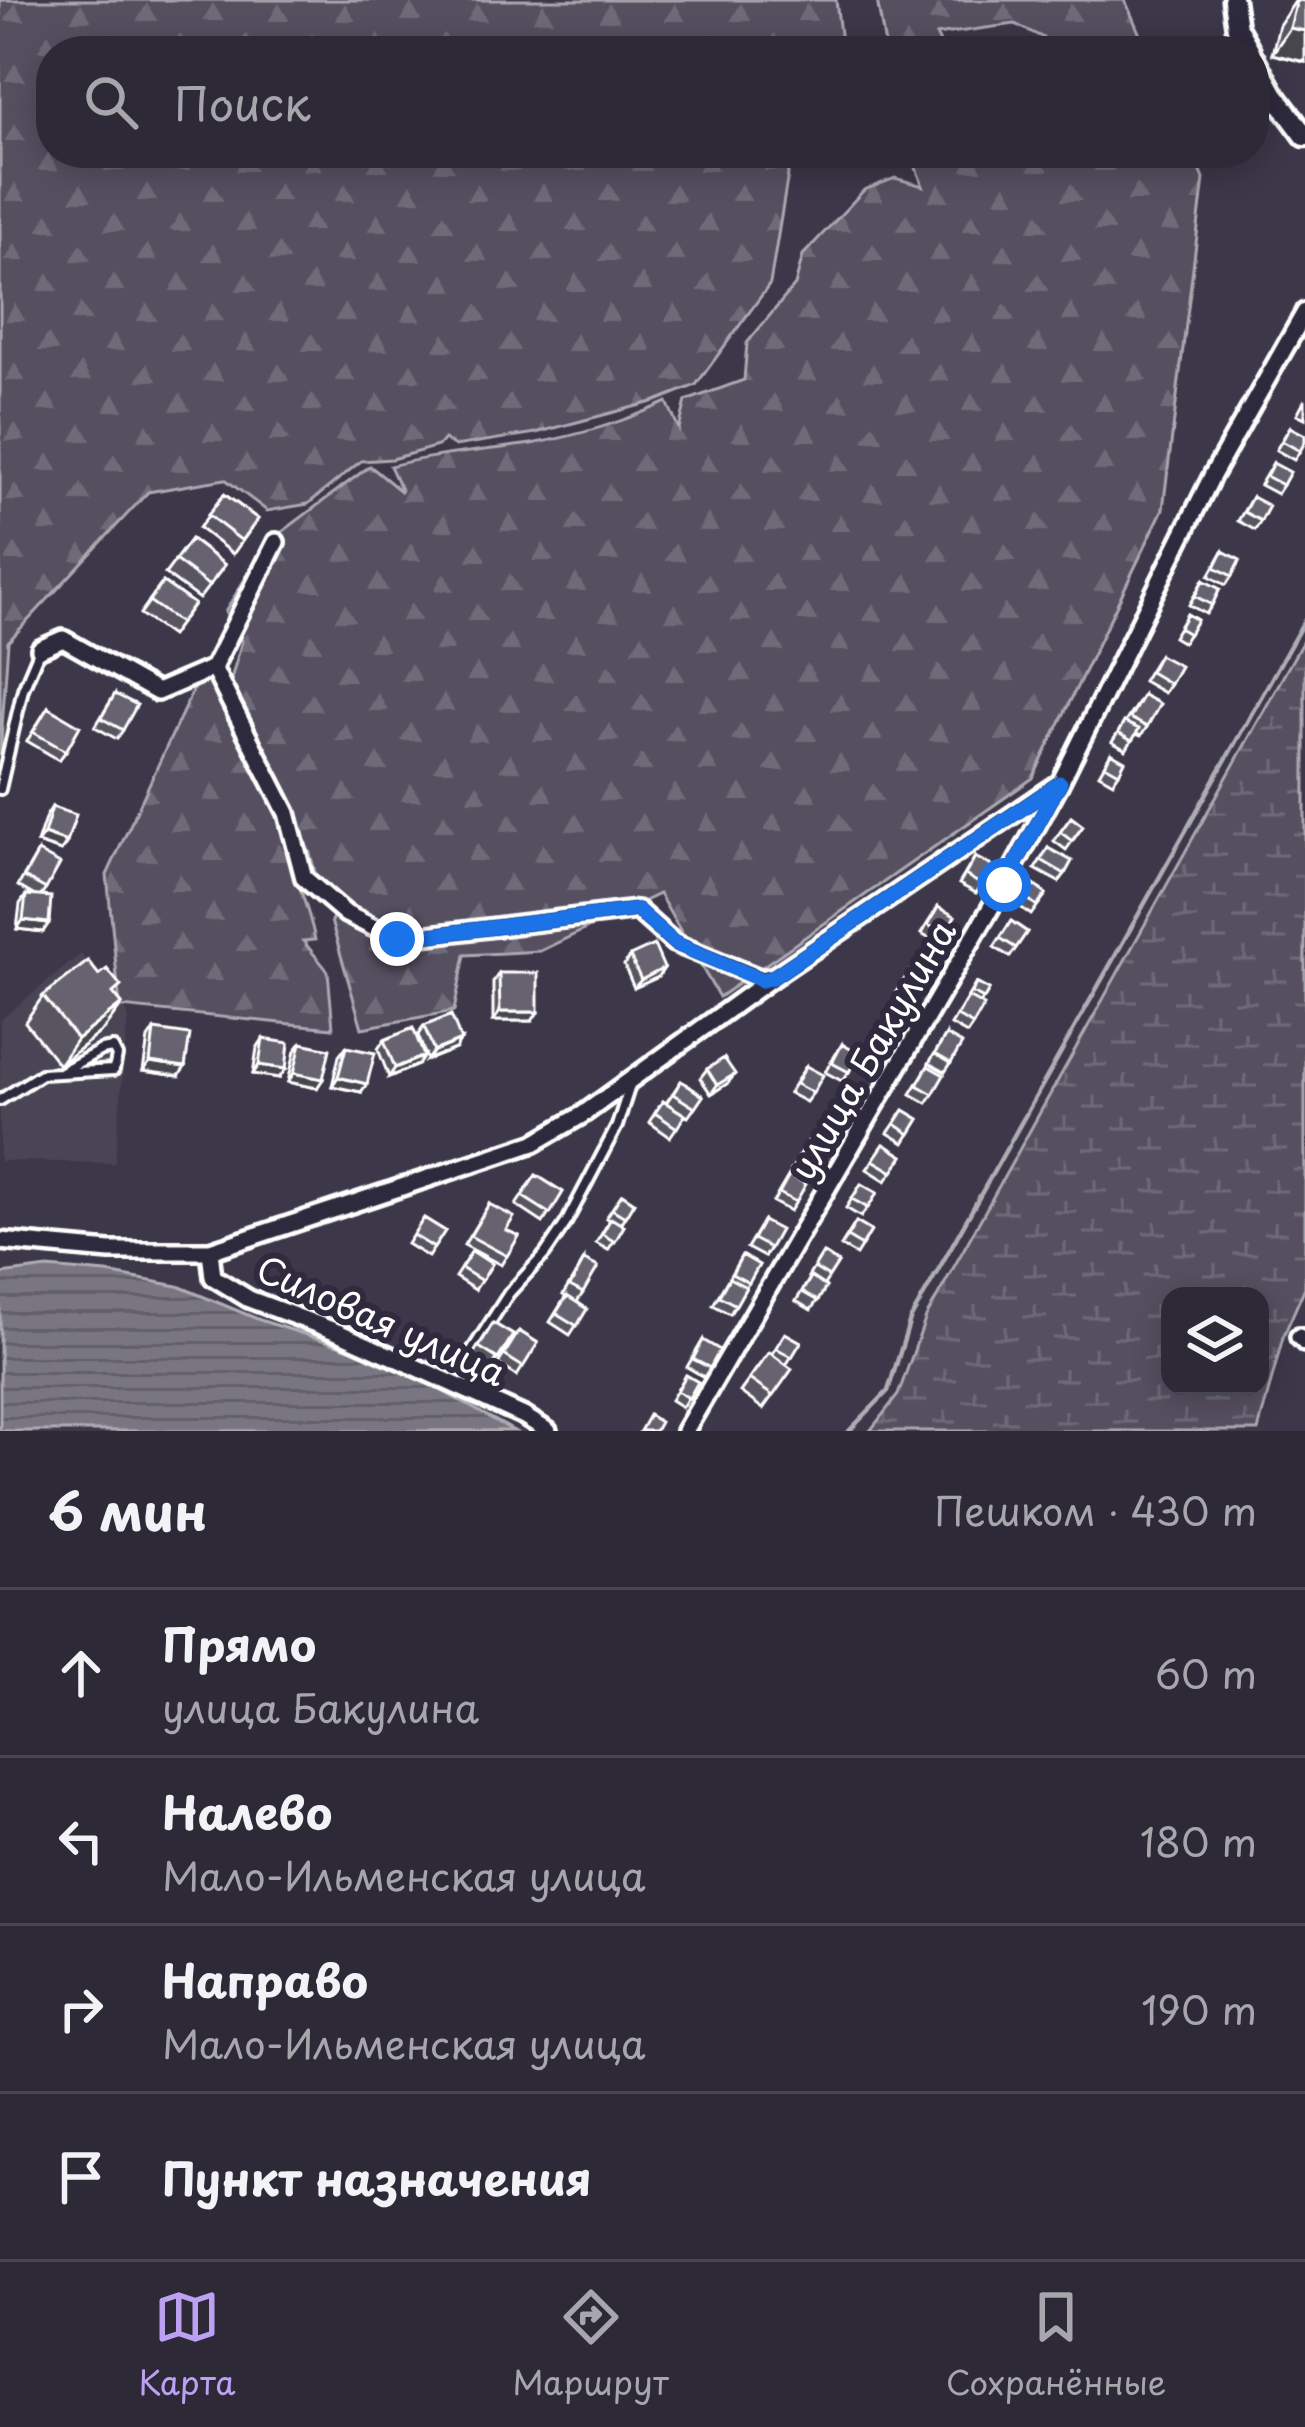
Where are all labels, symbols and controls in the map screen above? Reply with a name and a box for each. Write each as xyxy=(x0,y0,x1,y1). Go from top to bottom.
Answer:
search box xyxy=(36,36,1269,168)
text: Поиск xyxy=(174,68,311,136)
icon: search xyxy=(78,69,144,135)
route start xyxy=(977,858,1031,912)
street label: улица Бакулина xyxy=(775,908,968,1189)
route end xyxy=(370,912,424,966)
street label: Силовая улица xyxy=(249,1240,515,1398)
map controls xyxy=(1161,1287,1269,1395)
button: layers xyxy=(1161,1287,1269,1395)
text: 6 мин xyxy=(48,1471,207,1548)
text: Пешком · 430 m xyxy=(934,1480,1257,1539)
text: Прямо xyxy=(162,1609,316,1677)
icon: ahead xyxy=(48,1640,114,1706)
text: 60 m xyxy=(1155,1643,1257,1702)
text: улица Бакулина xyxy=(162,1677,479,1736)
text: Налево xyxy=(162,1777,332,1845)
icon: left xyxy=(48,1808,114,1874)
text: 180 m xyxy=(1140,1811,1257,1870)
text: Мало-Ильменская улица xyxy=(162,1845,646,1904)
text: Направо xyxy=(162,1945,368,2013)
icon: right xyxy=(48,1976,114,2042)
text: 190 m xyxy=(1141,1979,1257,2038)
text: Мало-Ильменская улица xyxy=(162,2013,646,2072)
text: Пункт назначения xyxy=(162,2143,592,2211)
icon: arrive xyxy=(48,2144,114,2210)
tab: Карта xyxy=(139,2284,235,2406)
tab: Маршрут xyxy=(513,2284,669,2406)
tab: Сохранённые xyxy=(946,2284,1166,2406)

